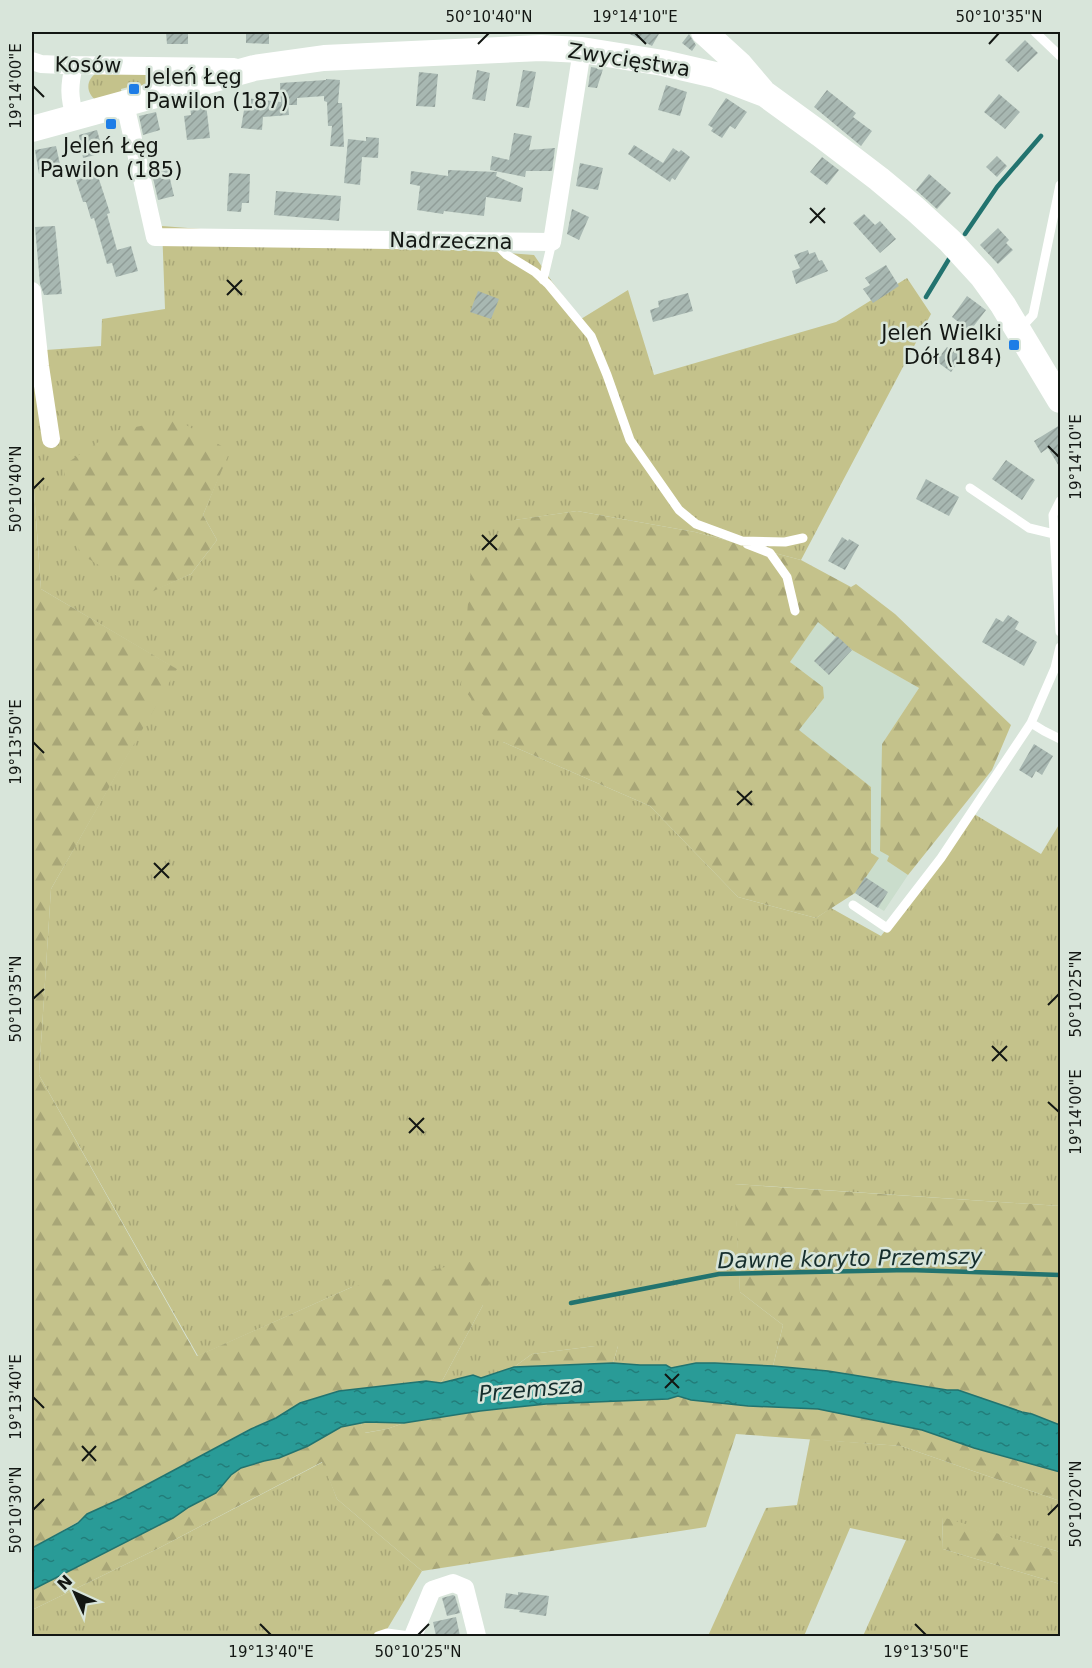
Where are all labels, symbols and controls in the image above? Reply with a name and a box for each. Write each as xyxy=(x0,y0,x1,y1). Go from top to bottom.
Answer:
text: 50°10'40"N xyxy=(445,8,533,26)
text: 19°14'10"E xyxy=(592,8,678,26)
text: 50°10'35"N xyxy=(955,8,1043,26)
street label: Zwycięstwa xyxy=(566,38,692,82)
text: 19°14'00"E xyxy=(7,43,25,129)
street label: Kosów xyxy=(55,52,121,78)
place label: Jeleń Łęg Pawilon (187) xyxy=(144,65,289,113)
marker: Jeleń Łęg Pawilon (187) xyxy=(127,82,141,96)
marker: Jeleń Łęg Pawilon (185) xyxy=(104,117,118,131)
place label: Jeleń Łęg Pawilon (185) xyxy=(40,134,182,182)
street label: Nadrzeczna xyxy=(389,228,513,254)
place label: Jeleń Wielki Dół (184) xyxy=(879,321,1002,369)
marker: Jeleń Wielki Dół (184) xyxy=(1007,338,1021,352)
text: 19°14'10"E xyxy=(1067,414,1085,500)
text: 50°10'40"N xyxy=(7,445,25,533)
text: 19°13'50"E xyxy=(7,699,25,785)
text: 50°10'25"N xyxy=(1067,950,1085,1038)
text: 50°10'35"N xyxy=(7,955,25,1043)
text: 19°14'00"E xyxy=(1067,1069,1085,1155)
water label: Dawne koryto Przemszy xyxy=(717,1244,984,1273)
text: 19°13'40"E xyxy=(7,1354,25,1440)
water label: Przemsza xyxy=(477,1372,585,1407)
text: 50°10'20"N xyxy=(1067,1460,1085,1548)
text: 50°10'30"N xyxy=(7,1466,25,1554)
north arrow xyxy=(45,1563,105,1623)
text: N xyxy=(53,1571,76,1594)
text: 19°13'40"E xyxy=(228,1643,314,1661)
text: 50°10'25"N xyxy=(374,1643,462,1661)
text: 19°13'50"E xyxy=(883,1643,969,1661)

